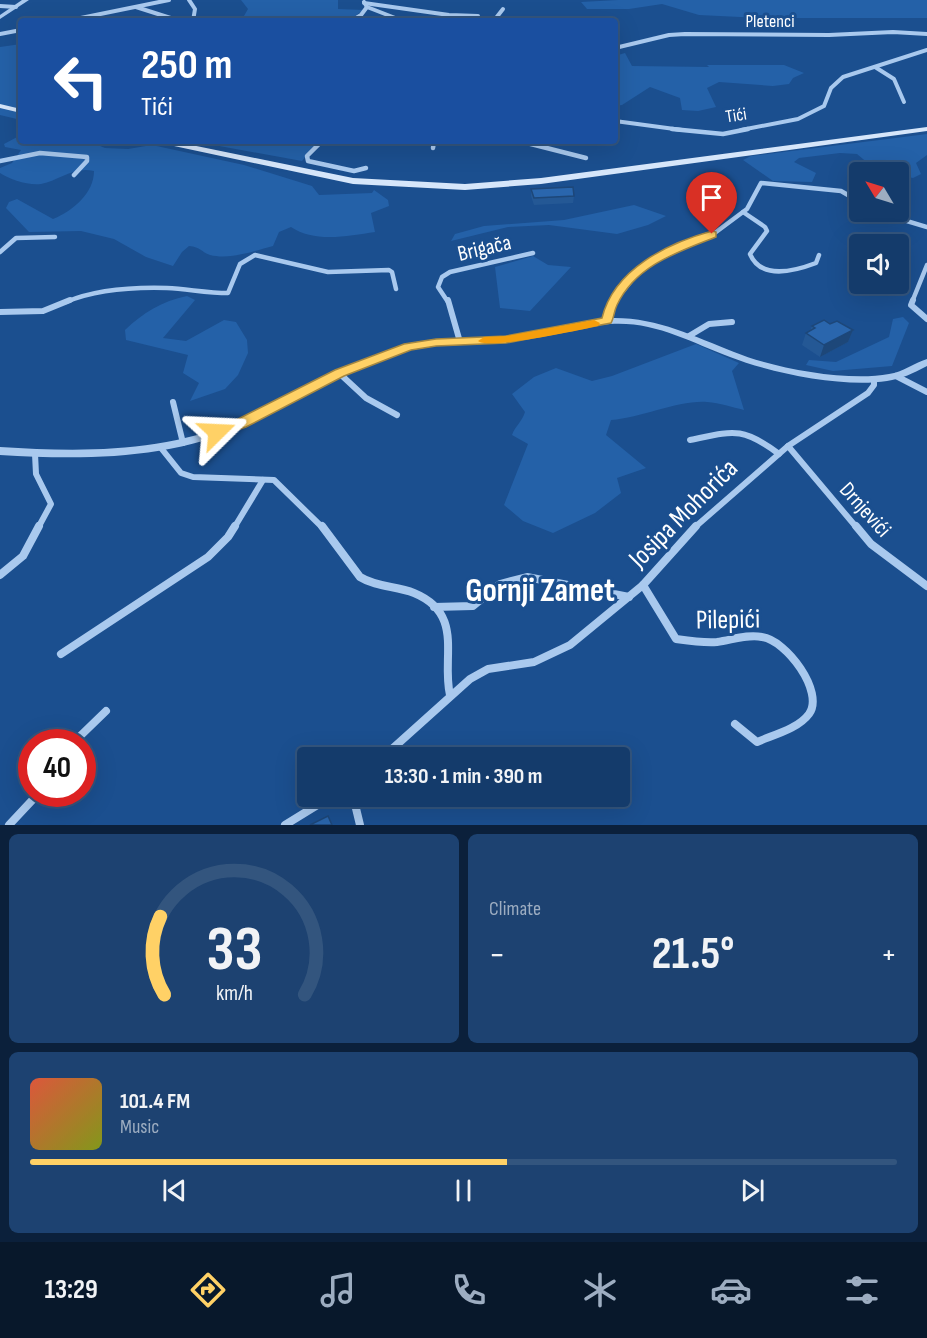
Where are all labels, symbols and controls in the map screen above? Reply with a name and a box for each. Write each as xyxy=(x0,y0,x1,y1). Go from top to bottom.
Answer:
street label: Pletenci xyxy=(746,11,794,32)
text: 250 m xyxy=(141,40,232,91)
icon: left xyxy=(42,42,120,120)
text: Tići xyxy=(141,91,173,123)
street label: Tići xyxy=(724,103,748,128)
north arrow xyxy=(849,162,909,222)
map controls xyxy=(849,162,909,294)
pin xyxy=(686,172,737,234)
icon: arrive xyxy=(695,181,728,214)
street label: Brigača xyxy=(455,229,514,268)
button: sound xyxy=(849,234,909,294)
position arrow xyxy=(185,400,249,464)
street label: Josipa Mohorića xyxy=(622,453,745,576)
street label: Drnjevići xyxy=(833,477,897,543)
district label: Gornji Zamet xyxy=(465,571,615,611)
street label: Pilepići xyxy=(696,603,760,637)
speed limit sign: 40 xyxy=(18,729,96,807)
text: 13:30 · 1 min · 390 m xyxy=(385,763,542,790)
text: Climate xyxy=(489,897,541,921)
text: 33 xyxy=(206,913,262,988)
text: 21.5° xyxy=(652,927,734,982)
text: − xyxy=(489,935,505,975)
text: + xyxy=(881,935,897,975)
text: km/h xyxy=(215,982,253,1007)
text: 101.4 FM xyxy=(120,1088,190,1115)
text: Music xyxy=(120,1115,159,1139)
icon: previous xyxy=(158,1174,191,1207)
icon: pause xyxy=(447,1174,480,1207)
icon: next xyxy=(736,1174,769,1207)
icon: directions xyxy=(187,1269,229,1311)
icon: music xyxy=(317,1269,359,1311)
icon: phone xyxy=(448,1269,490,1311)
icon: climate xyxy=(579,1269,621,1311)
icon: car xyxy=(710,1269,752,1311)
icon: filters xyxy=(841,1269,883,1311)
text: 13:29 xyxy=(44,1274,98,1306)

